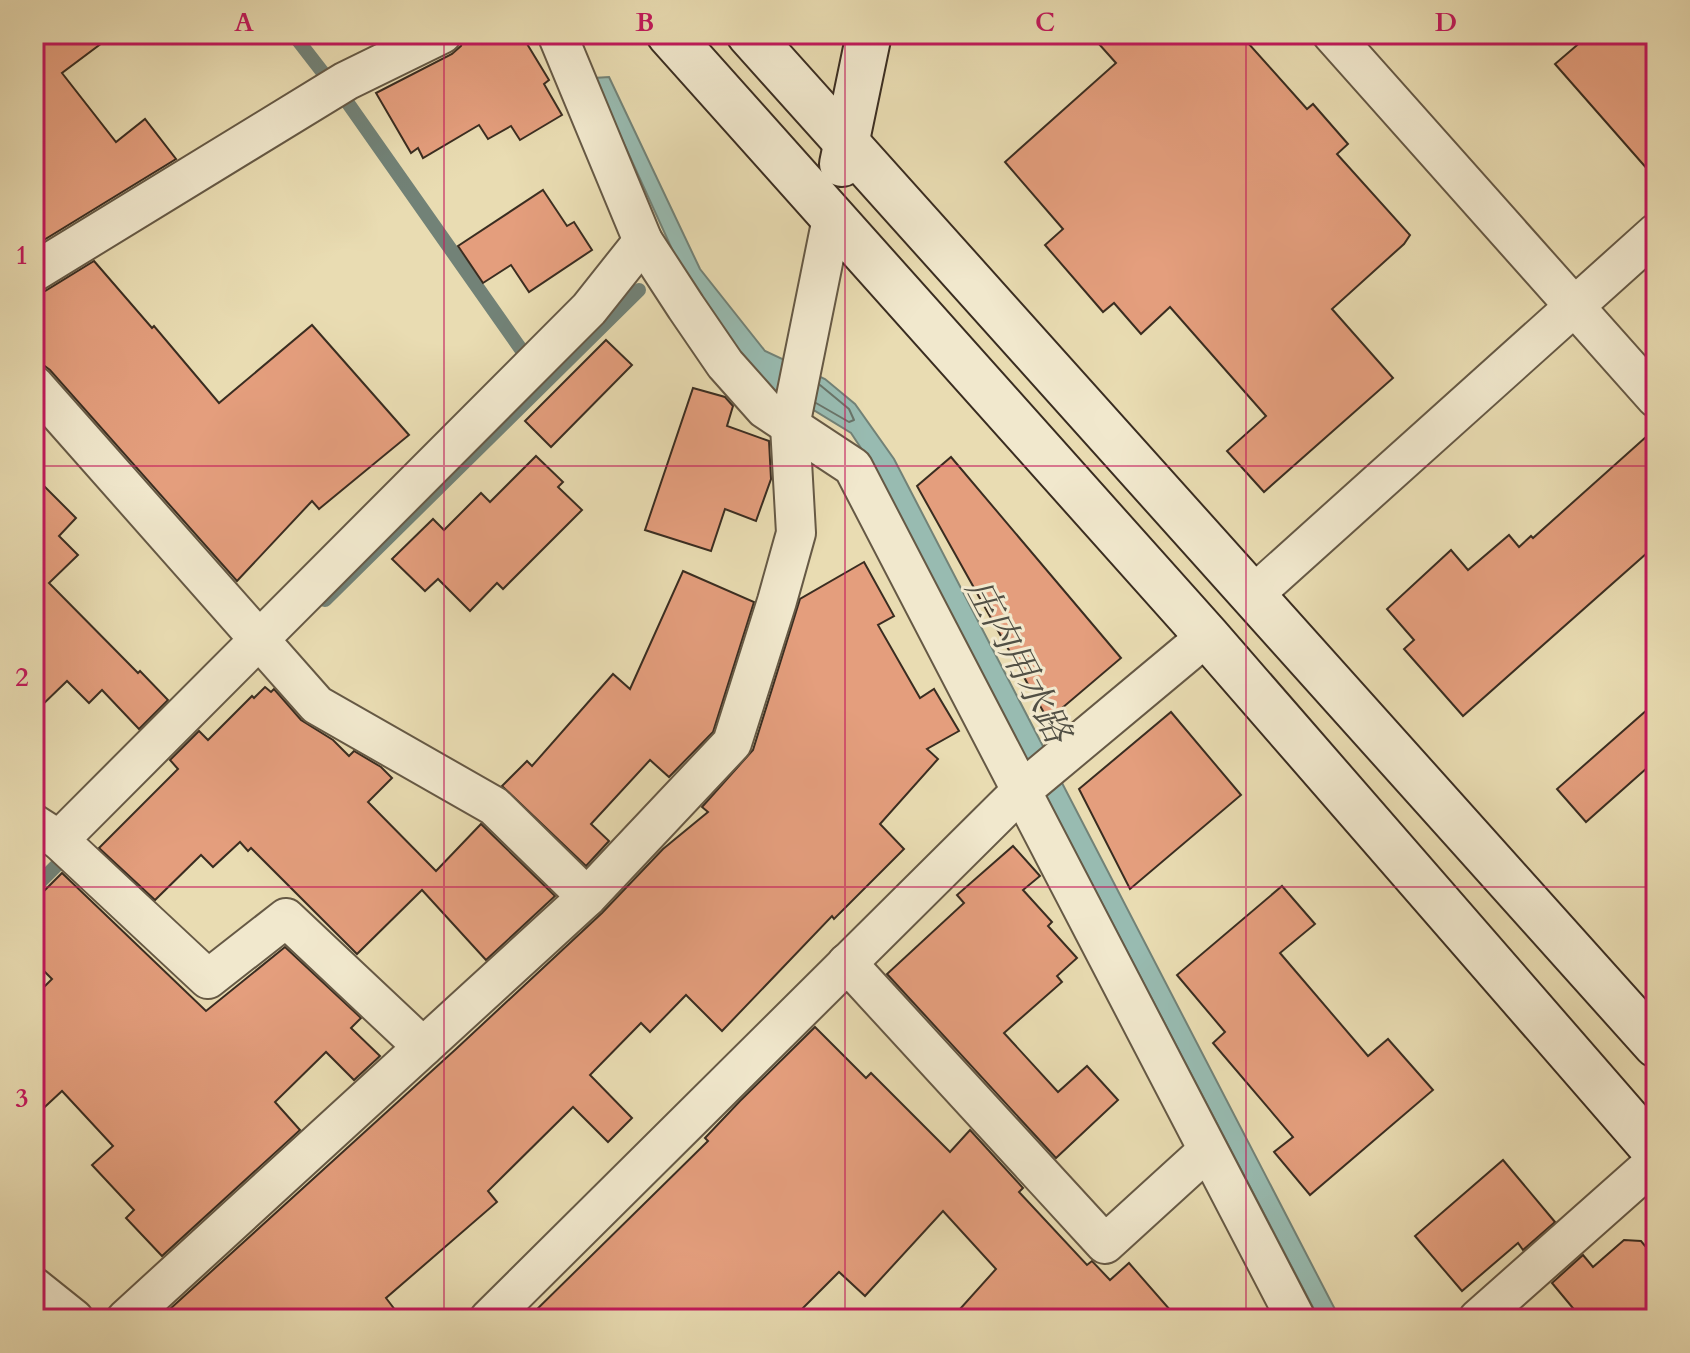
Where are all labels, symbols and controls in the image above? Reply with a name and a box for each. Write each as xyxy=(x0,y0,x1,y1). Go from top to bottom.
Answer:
text: A xyxy=(234,5,254,40)
text: B xyxy=(636,5,654,40)
text: C xyxy=(1035,5,1055,40)
text: D xyxy=(1435,5,1457,40)
text: 1 xyxy=(15,238,29,273)
water label: 庄内用水路 xyxy=(954,570,1083,755)
text: 2 xyxy=(15,660,29,695)
text: 3 xyxy=(15,1081,29,1116)

